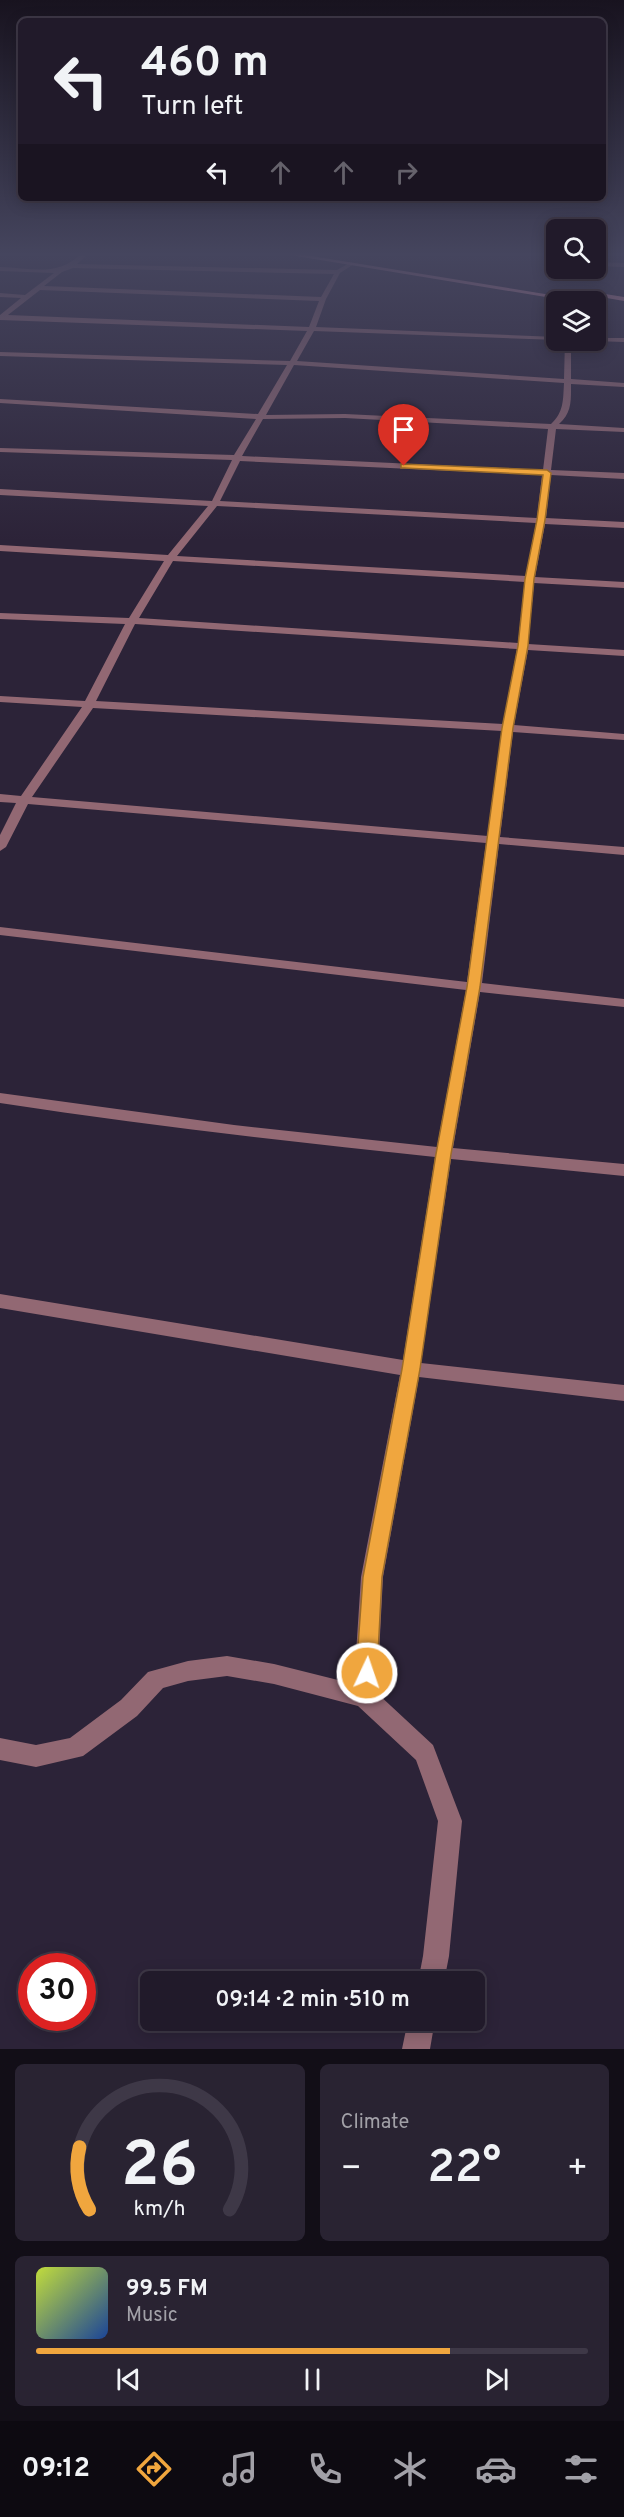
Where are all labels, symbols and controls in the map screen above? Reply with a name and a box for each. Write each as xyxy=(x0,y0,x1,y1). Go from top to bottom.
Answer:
text: 460 m xyxy=(141,38,269,91)
icon: left xyxy=(42,42,120,120)
text: Turn left xyxy=(141,90,243,124)
icon: left xyxy=(201,156,234,189)
icon: ahead xyxy=(264,156,297,189)
icon: ahead xyxy=(327,156,360,189)
icon: right xyxy=(390,156,423,189)
map controls xyxy=(546,219,606,351)
button: search xyxy=(546,219,606,279)
button: layers xyxy=(546,291,606,351)
pin xyxy=(378,404,429,466)
icon: arrive xyxy=(387,413,420,446)
position arrow xyxy=(335,1641,399,1705)
speed limit sign: 30 xyxy=(18,1953,96,2031)
text: 09:14 · 2 min · 510 m xyxy=(215,1987,410,2014)
text: Climate xyxy=(341,2110,409,2136)
text: 26 xyxy=(121,2129,198,2208)
text: 22° xyxy=(427,2141,501,2198)
text: − xyxy=(341,2149,362,2191)
text: + xyxy=(567,2149,588,2191)
text: km/h xyxy=(134,2196,186,2223)
text: 99.5 FM xyxy=(126,2276,208,2303)
text: Music xyxy=(126,2303,178,2329)
icon: previous xyxy=(112,2363,145,2396)
icon: pause xyxy=(296,2363,329,2396)
icon: next xyxy=(480,2363,513,2396)
icon: directions xyxy=(133,2448,175,2490)
icon: music xyxy=(219,2448,261,2490)
icon: phone xyxy=(304,2448,346,2490)
icon: climate xyxy=(389,2448,431,2490)
icon: car xyxy=(475,2448,517,2490)
icon: filters xyxy=(560,2448,602,2490)
text: 09:12 xyxy=(22,2452,90,2486)

